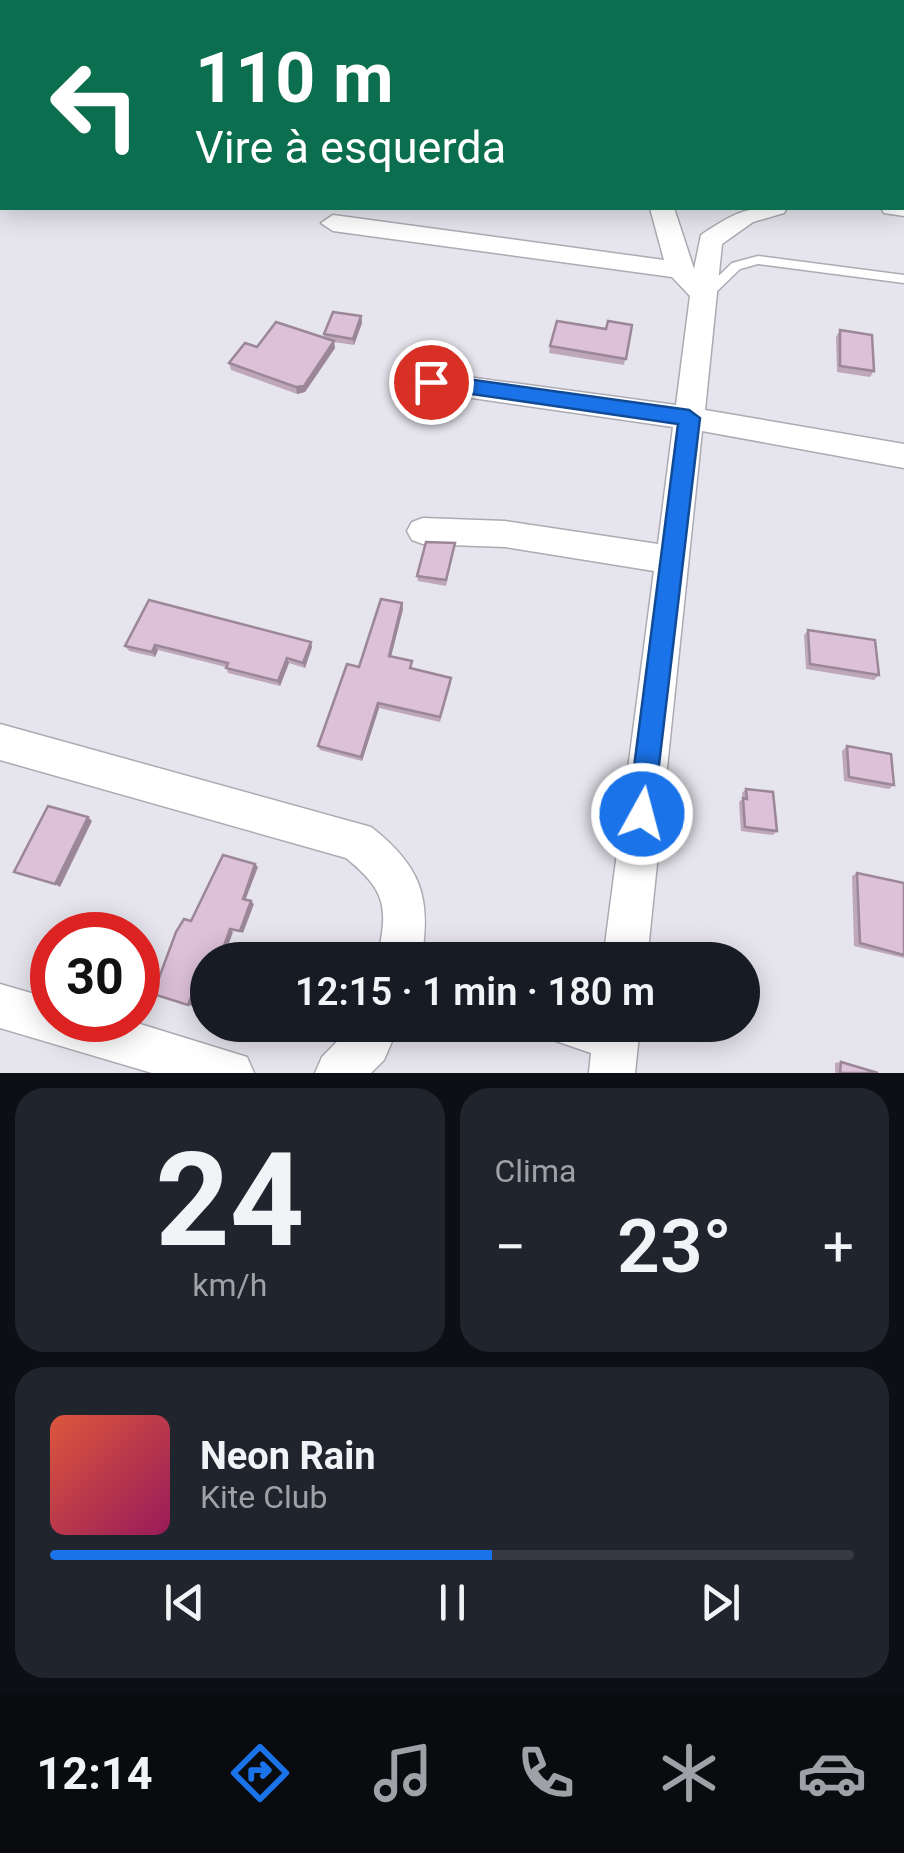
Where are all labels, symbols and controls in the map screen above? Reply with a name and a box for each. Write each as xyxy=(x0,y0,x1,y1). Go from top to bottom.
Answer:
text: 110 m xyxy=(195,37,394,119)
icon: left xyxy=(30,40,160,170)
text: Vire à esquerda xyxy=(195,121,506,174)
pin xyxy=(389,340,474,425)
icon: arrive xyxy=(404,355,459,410)
position arrow xyxy=(590,762,694,866)
speed limit sign: 30 xyxy=(30,912,160,1042)
text: 12:15 · 1 min · 180 m xyxy=(295,970,655,1014)
text: 24 xyxy=(155,1124,304,1277)
text: Clima xyxy=(495,1152,576,1190)
text: 23° xyxy=(617,1202,732,1290)
text: − xyxy=(495,1215,526,1279)
text: + xyxy=(823,1215,854,1279)
text: km/h xyxy=(192,1266,267,1304)
text: Neon Rain xyxy=(200,1434,376,1478)
text: Kite Club xyxy=(200,1478,327,1516)
icon: previous xyxy=(157,1575,212,1630)
icon: pause xyxy=(425,1575,480,1630)
icon: next xyxy=(693,1575,748,1630)
icon: directions xyxy=(225,1738,295,1808)
icon: music xyxy=(368,1738,438,1808)
icon: phone xyxy=(511,1738,581,1808)
icon: climate xyxy=(654,1738,724,1808)
icon: car xyxy=(797,1738,867,1808)
text: 12:14 xyxy=(37,1747,152,1800)

